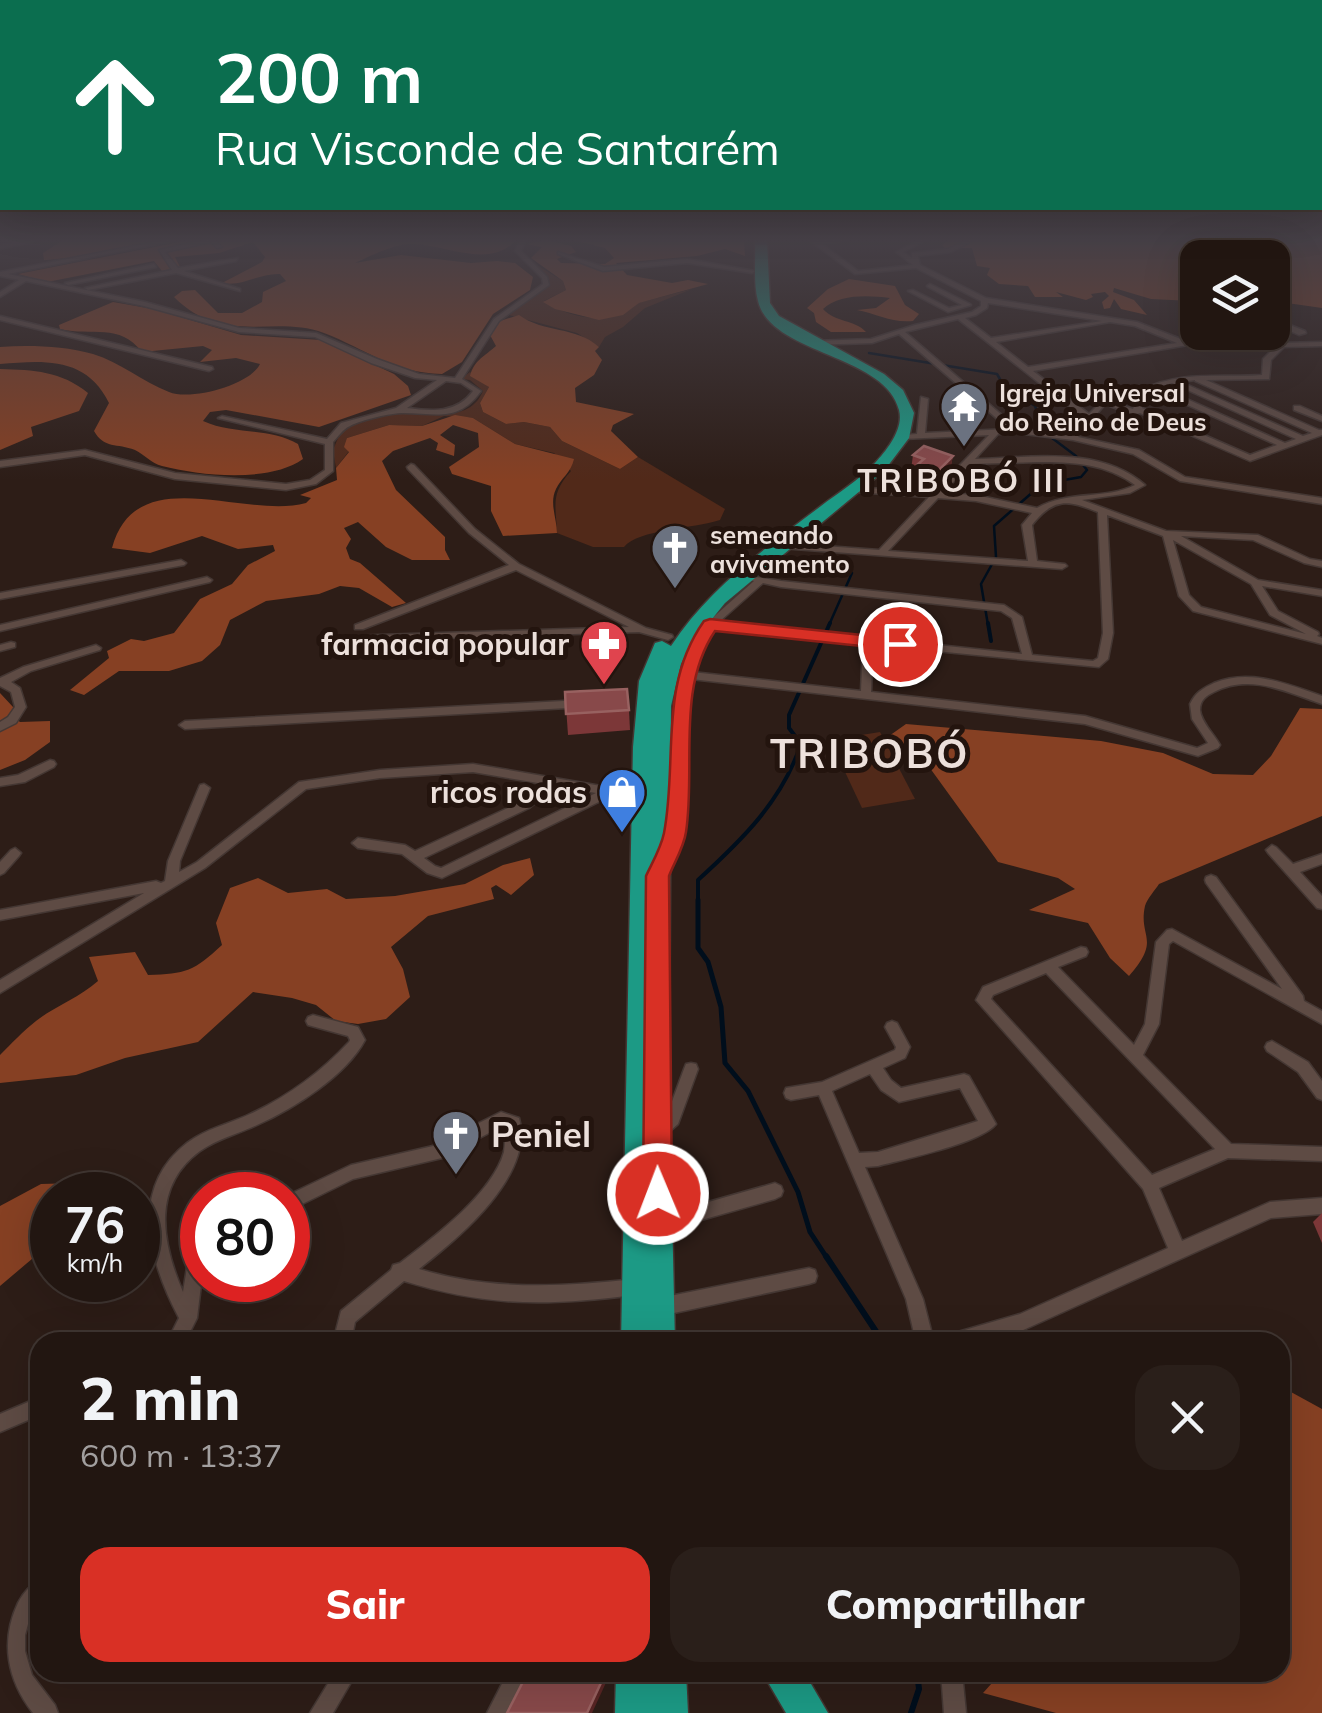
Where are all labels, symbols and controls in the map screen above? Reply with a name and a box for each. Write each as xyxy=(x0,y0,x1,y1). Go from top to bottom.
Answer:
text: 200 m xyxy=(215,33,423,121)
icon: ahead xyxy=(50,40,180,170)
text: Rua Visconde de Santarém xyxy=(215,120,780,176)
map controls xyxy=(1180,240,1290,350)
button: layers xyxy=(1180,240,1290,350)
place label: Igreja Universal do Reino de Deus xyxy=(999,377,1207,437)
temple icon: Igreja Universal do Reino de Deus xyxy=(938,380,990,448)
district label: TRIBOBÓ III xyxy=(857,460,1067,500)
place label: semeando avivamento xyxy=(710,519,850,579)
church icon: semeando avivamento xyxy=(649,522,701,590)
pin xyxy=(858,602,943,687)
icon: arrive xyxy=(873,617,928,672)
pharmacy icon: farmacia popular xyxy=(578,618,630,686)
place label: farmacia popular xyxy=(321,625,569,663)
district label: TRIBOBÓ xyxy=(770,728,970,778)
shop icon: ricos rodas xyxy=(596,766,648,834)
place label: ricos rodas xyxy=(430,773,587,811)
church icon: Peniel xyxy=(430,1108,482,1176)
place label: Peniel xyxy=(491,1112,591,1156)
position arrow xyxy=(606,1142,710,1246)
speed limit sign: 80 xyxy=(180,1172,310,1302)
text: 76 xyxy=(65,1193,125,1256)
text: km/h xyxy=(67,1247,123,1278)
text: 2 min xyxy=(80,1360,241,1435)
button: close xyxy=(1135,1365,1240,1470)
text: 600 m · 13:37 xyxy=(80,1435,282,1475)
button: Sair xyxy=(80,1547,650,1662)
button: Compartilhar xyxy=(670,1547,1240,1662)

